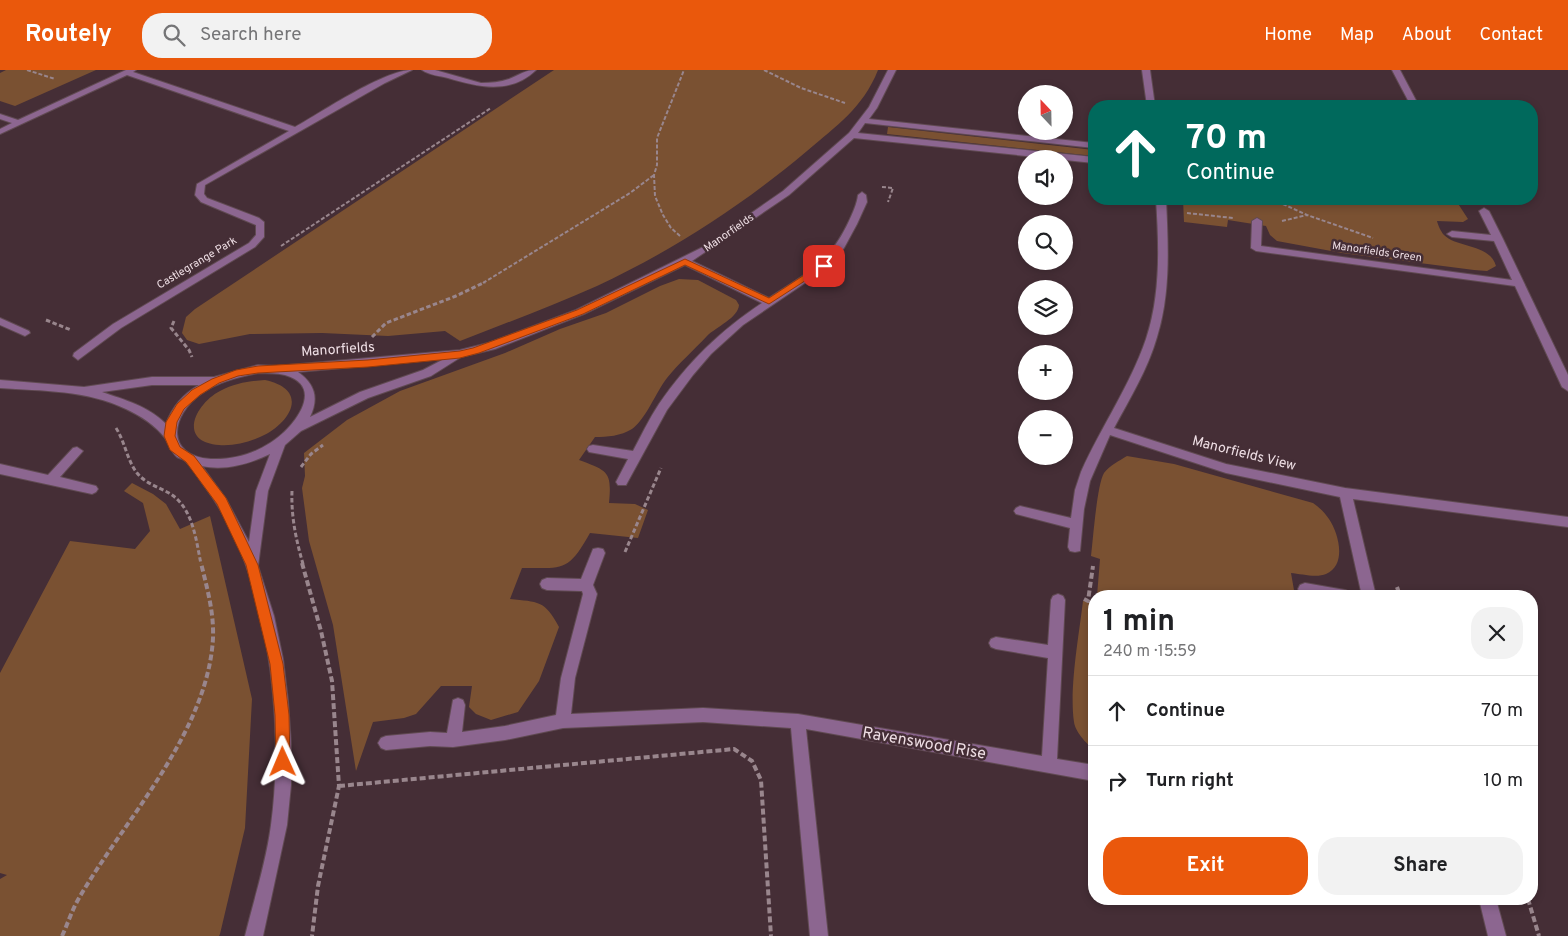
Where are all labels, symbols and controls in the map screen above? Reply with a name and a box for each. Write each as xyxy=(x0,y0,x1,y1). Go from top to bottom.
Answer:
search box xyxy=(142,13,492,58)
text: Routely xyxy=(25,20,112,50)
icon: search xyxy=(160,21,188,49)
text: Search here xyxy=(200,23,301,47)
text: Home xyxy=(1264,24,1312,47)
text: Map xyxy=(1340,24,1374,47)
text: About xyxy=(1402,24,1451,47)
text: Contact xyxy=(1479,24,1543,47)
north arrow xyxy=(1018,85,1072,140)
map controls xyxy=(1018,85,1073,465)
text: 70 m xyxy=(1186,117,1267,161)
icon: ahead xyxy=(1103,120,1168,185)
button: sound xyxy=(1018,150,1073,205)
text: Continue xyxy=(1186,160,1275,187)
street label: Manorfields xyxy=(701,211,757,255)
button: search xyxy=(1018,215,1073,270)
street label: Castlegrange Park xyxy=(154,234,240,292)
street label: Manorfields Green xyxy=(1331,239,1423,265)
pin xyxy=(803,245,845,287)
icon: arrive xyxy=(810,252,838,280)
button: layers xyxy=(1018,280,1073,335)
street label: Manorfields xyxy=(301,339,375,361)
button: + xyxy=(1018,345,1073,400)
button: − xyxy=(1018,410,1073,465)
street label: Manorfields View xyxy=(1190,433,1298,475)
text: 1 min xyxy=(1103,604,1175,641)
button: close xyxy=(1471,607,1523,659)
text: 240 m · 15:59 xyxy=(1103,642,1197,662)
icon: ahead xyxy=(1103,697,1131,725)
text: Continue xyxy=(1146,699,1225,723)
text: 70 m xyxy=(1481,699,1523,723)
street label: Ravenswood Rise xyxy=(861,723,987,765)
position arrow xyxy=(256,735,308,787)
icon: right xyxy=(1103,767,1131,795)
text: Turn right xyxy=(1146,769,1234,793)
text: 10 m xyxy=(1483,769,1523,793)
button: Exit xyxy=(1103,837,1308,895)
button: Share xyxy=(1318,837,1523,895)

